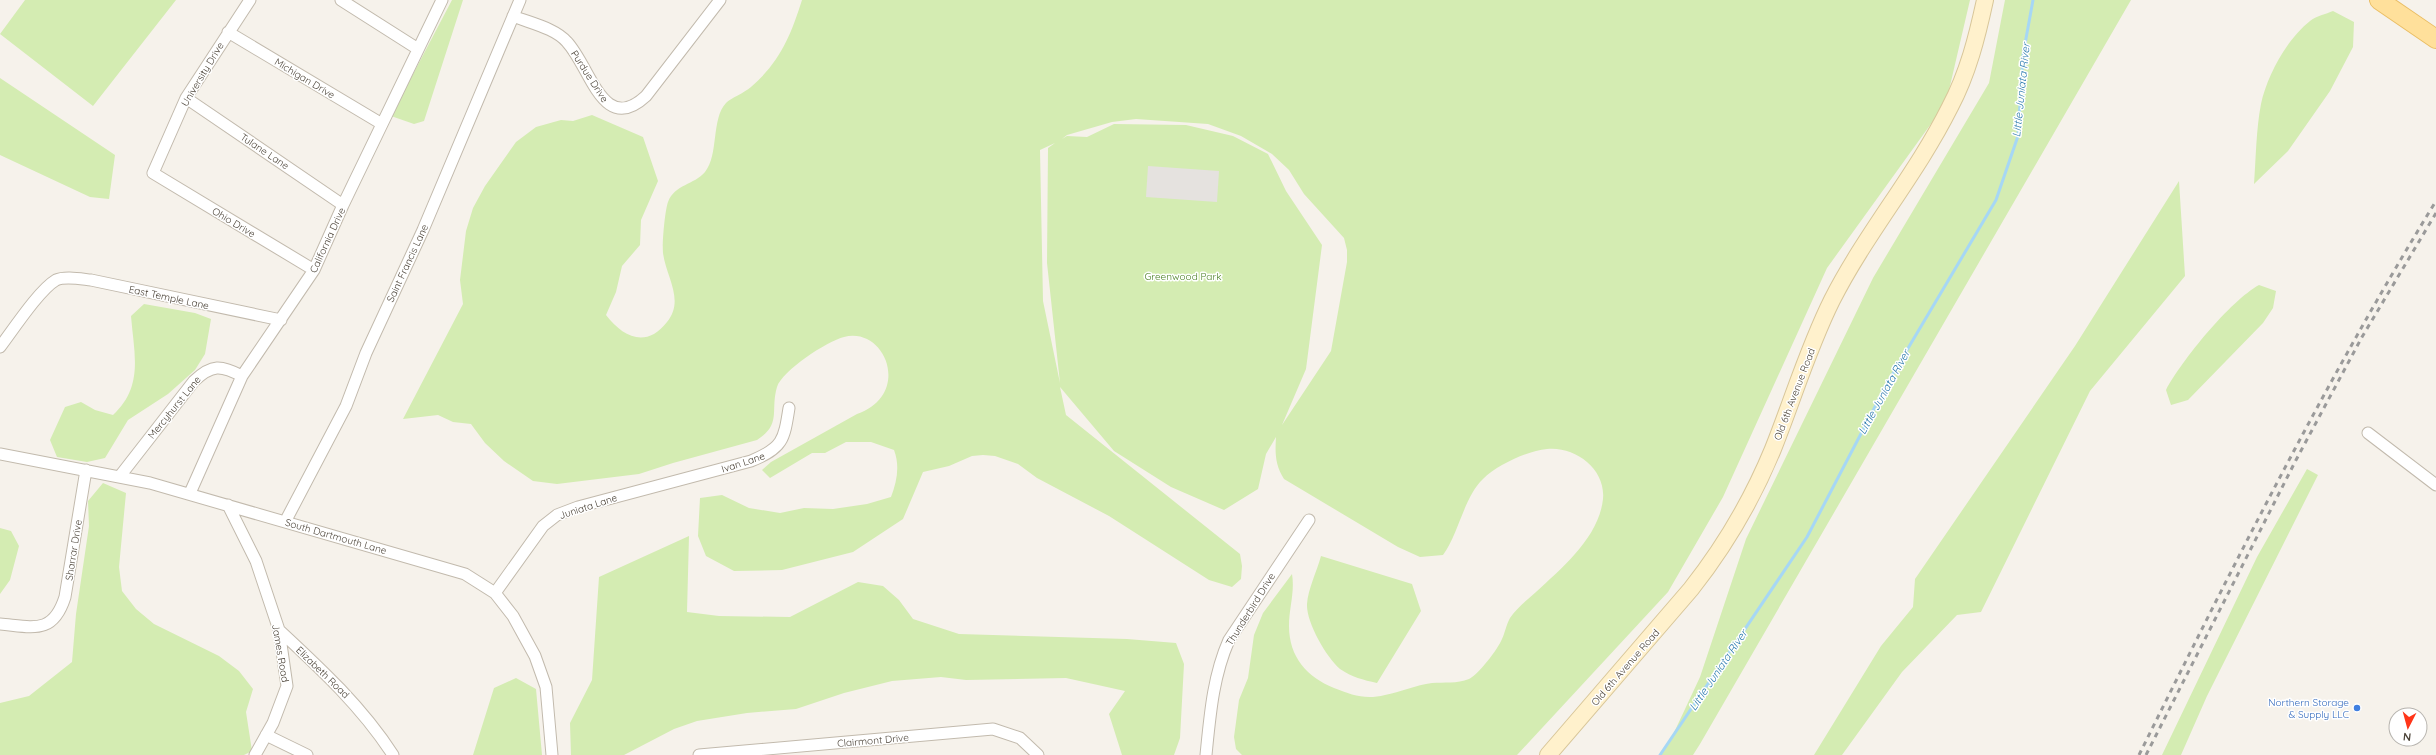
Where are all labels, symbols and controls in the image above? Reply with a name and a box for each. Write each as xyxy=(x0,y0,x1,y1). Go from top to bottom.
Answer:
street label: University Drive xyxy=(178,40,227,109)
water label: Little Juniata River xyxy=(2009,40,2033,138)
street label: Purdue Drive xyxy=(568,48,611,105)
street label: Michigan Drive xyxy=(272,55,338,102)
street label: Tulane Lane xyxy=(238,130,292,173)
street label: Ohio Drive xyxy=(210,204,258,241)
street label: California Drive xyxy=(307,205,348,275)
street label: Saint Francis Lane xyxy=(384,222,431,304)
park label: Greenwood Park xyxy=(1144,270,1222,283)
street label: East Temple Lane xyxy=(128,283,210,312)
street label: Old 6th Avenue Road xyxy=(1771,346,1818,442)
water label: Little Juniata River xyxy=(1855,346,1914,437)
street label: Mercyhurst Lane xyxy=(145,373,204,441)
street label: Ivan Lane xyxy=(720,449,767,476)
street label: Juniata Lane xyxy=(557,491,619,522)
street label: South Dartmouth Lane xyxy=(284,516,388,557)
street label: Sharrar Drive xyxy=(62,518,85,582)
street label: Thunderbird Drive xyxy=(1223,570,1278,648)
street label: James Road xyxy=(269,623,292,683)
water label: Little Juniata River xyxy=(1686,625,1751,713)
street label: Old 6th Avenue Road xyxy=(1588,626,1662,708)
street label: Elizabeth Road xyxy=(293,644,352,701)
place label: Northern Storage & Supply LLC xyxy=(2268,696,2349,721)
marker: Northern Storage & Supply LLC xyxy=(2352,703,2362,713)
north arrow xyxy=(2388,707,2428,747)
text: N xyxy=(2402,730,2412,744)
street label: Clairmont Drive xyxy=(837,731,910,750)

